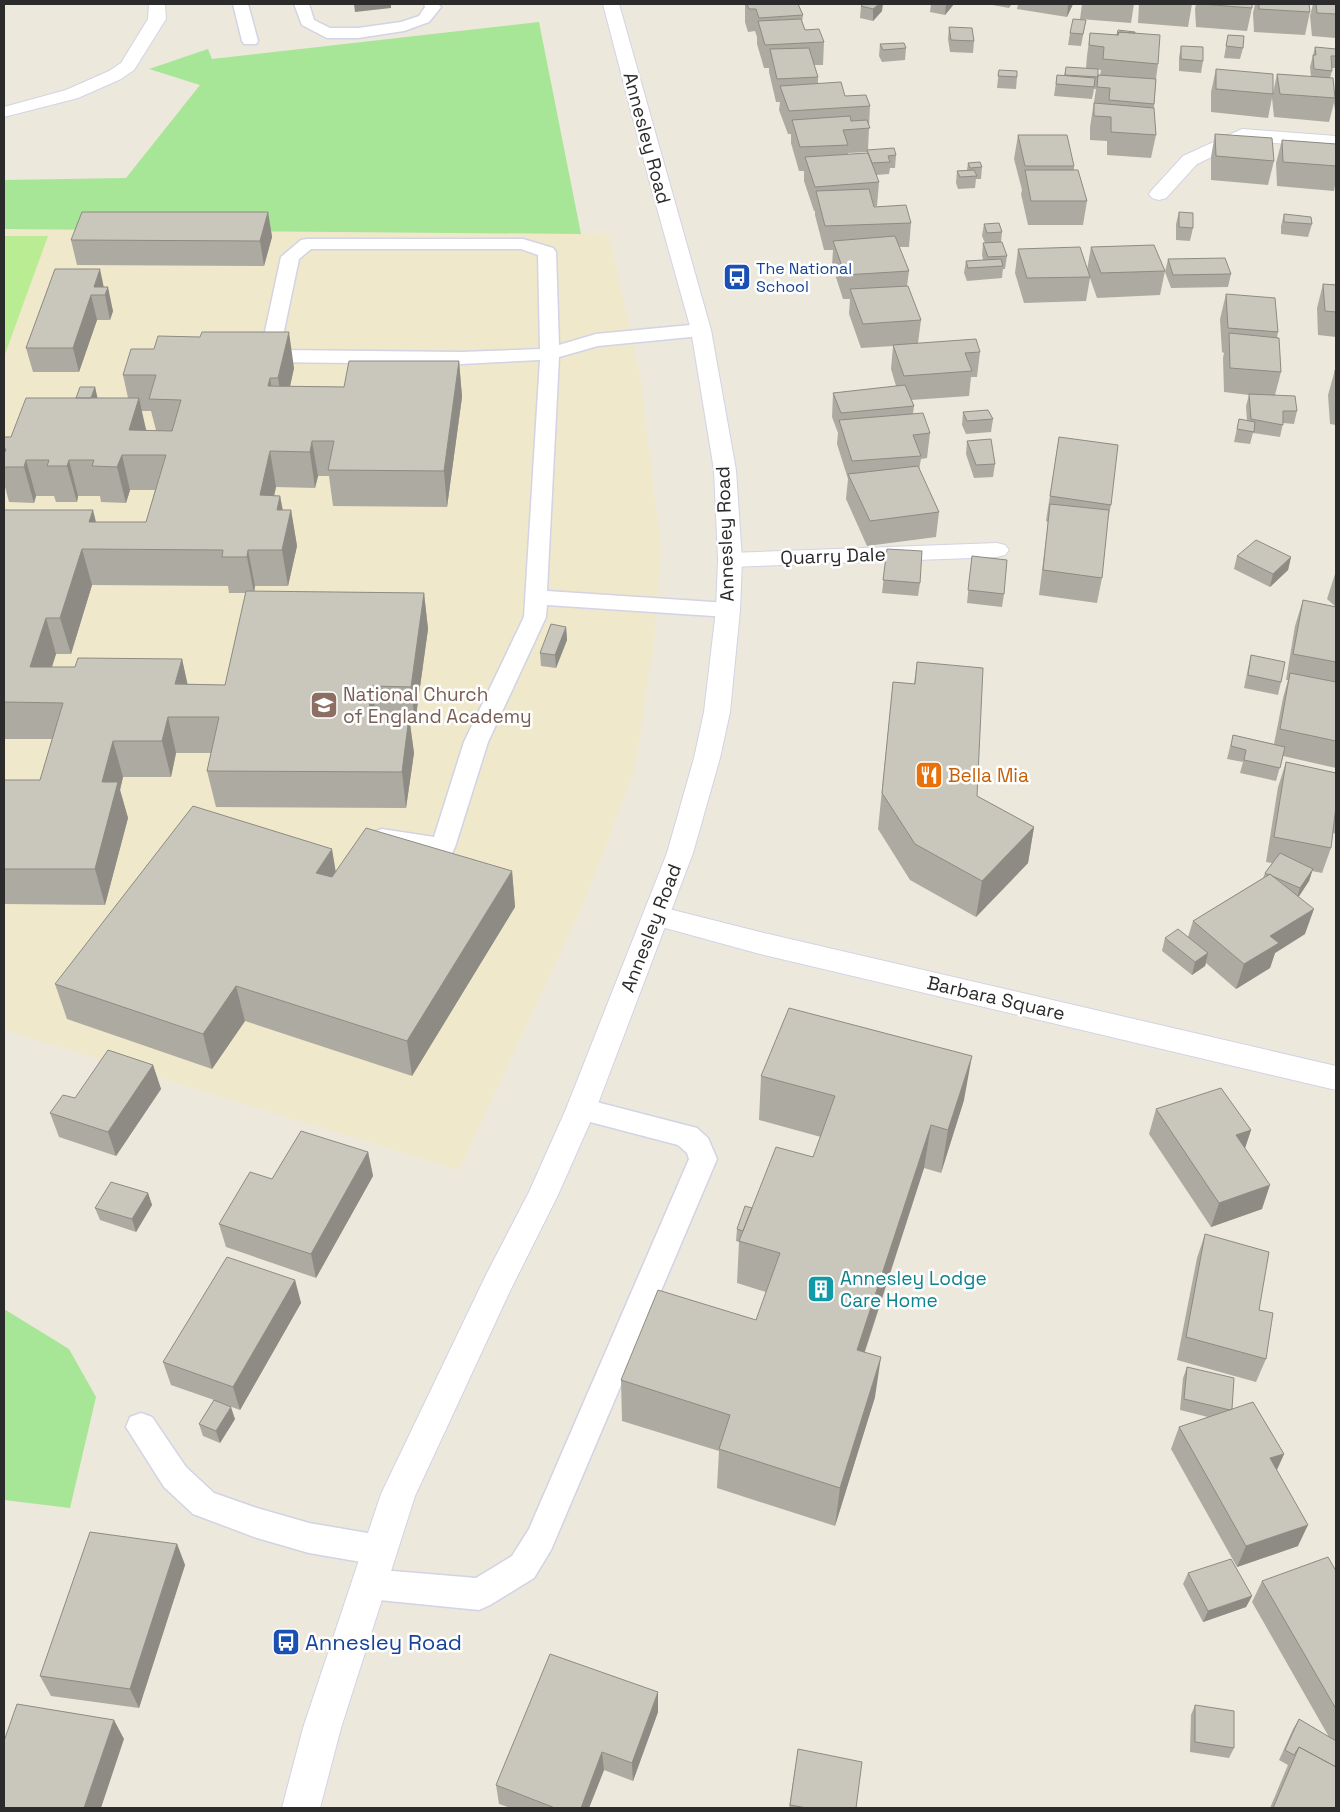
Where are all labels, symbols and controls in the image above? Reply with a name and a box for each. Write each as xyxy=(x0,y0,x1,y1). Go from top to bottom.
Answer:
street label: Annesley Road xyxy=(617,69,677,207)
place label: The National School xyxy=(756,258,852,297)
bus stop icon: The National School xyxy=(722,262,752,292)
street label: Annesley Road xyxy=(710,466,740,602)
street label: Quarry Dale xyxy=(780,542,886,570)
place label: National Church of England Academy xyxy=(343,682,532,729)
school or university icon: National Church of England Academy xyxy=(309,690,339,720)
restaurant icon: Bella Mia xyxy=(914,760,944,790)
place label: Bella Mia xyxy=(948,763,1029,788)
street label: Annesley Road xyxy=(615,860,687,996)
street label: Barbara Square xyxy=(925,970,1067,1026)
place label: Annesley Lodge Care Home xyxy=(840,1266,987,1313)
building icon: Annesley Lodge Care Home xyxy=(806,1274,836,1304)
bus stop icon: Annesley Road xyxy=(271,1627,301,1657)
place label: Annesley Road xyxy=(305,1628,462,1656)

